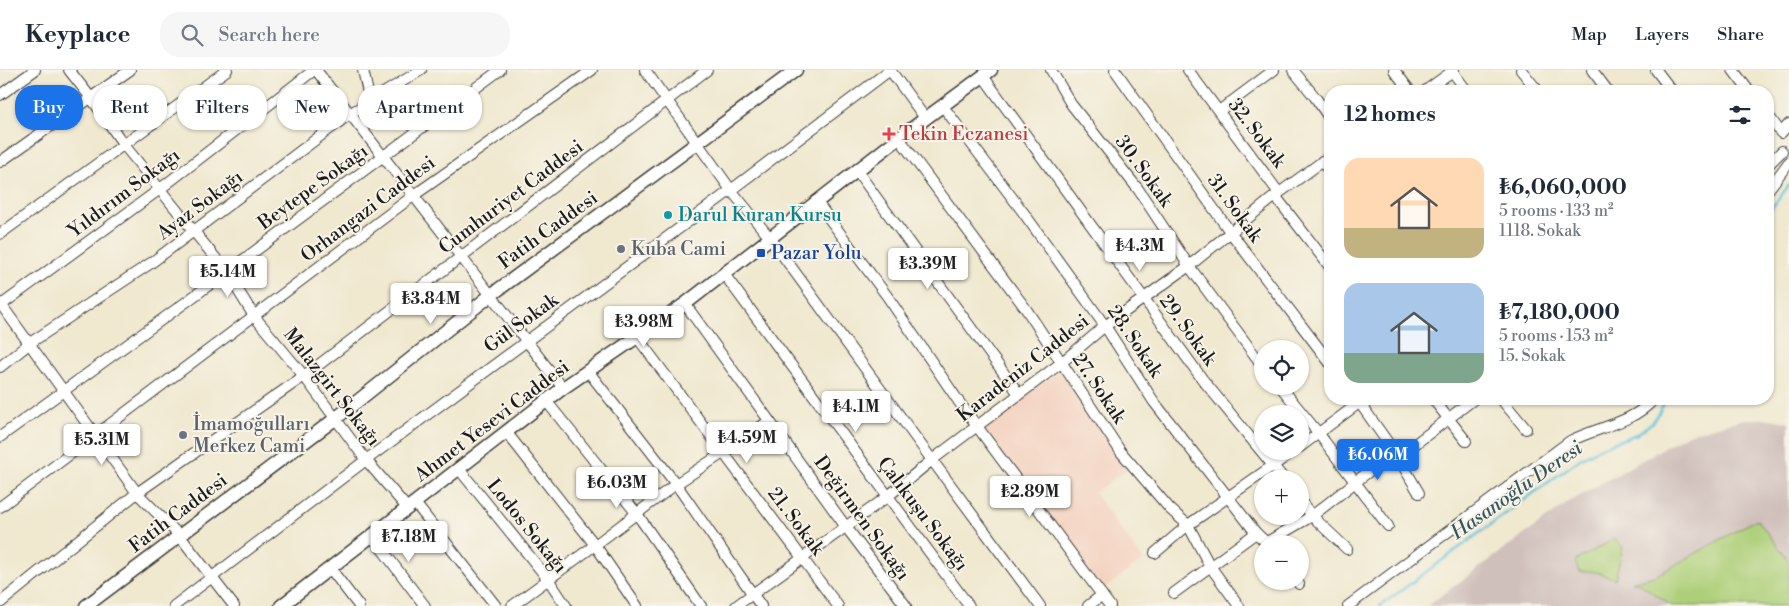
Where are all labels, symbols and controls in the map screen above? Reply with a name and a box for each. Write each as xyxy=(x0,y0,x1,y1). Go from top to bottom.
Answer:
search box xyxy=(160,12,510,57)
text: Keyplace xyxy=(25,20,130,50)
icon: search xyxy=(178,21,206,49)
text: Search here xyxy=(218,23,320,47)
text: Map xyxy=(1572,23,1607,46)
text: Layers xyxy=(1635,23,1689,46)
text: Share xyxy=(1717,23,1764,46)
chip: Buy xyxy=(15,85,83,130)
chip: Rent xyxy=(93,85,167,130)
chip: Filters xyxy=(177,85,267,130)
chip: New xyxy=(277,85,348,130)
chip: Apartment xyxy=(358,85,482,130)
street label: 32. Sokak xyxy=(1223,93,1292,173)
icon: filters xyxy=(1726,101,1754,129)
text: 12 homes xyxy=(1344,102,1436,128)
place label: Tekin Eczanesi xyxy=(899,122,1029,146)
marker: Tekin Eczanesi xyxy=(883,128,895,140)
street label: 30. Sokak xyxy=(1110,130,1179,212)
street label: Cumhuriyet Caddesi xyxy=(434,135,588,259)
street label: Beytepe Sokağı xyxy=(252,139,373,236)
street label: Yıldırım Sokağı xyxy=(62,143,185,244)
street label: Orhangazi Caddesi xyxy=(296,151,440,267)
street label: Ayaz Sokağı xyxy=(151,165,248,246)
street label: 31. Sokak xyxy=(1202,169,1268,248)
text: ₺6,060,000 xyxy=(1499,175,1627,201)
icon: home xyxy=(1384,178,1444,238)
street label: Fatih Caddesi xyxy=(493,186,603,274)
text: 5 rooms · 133 m² xyxy=(1499,201,1614,221)
place label: Darul Kuran Kursu xyxy=(678,203,842,227)
marker: Darul Kuran Kursu xyxy=(662,209,674,221)
text: 1118. Sokak xyxy=(1499,221,1581,241)
pin: ₺4.3M xyxy=(1105,230,1175,272)
text: ₺4.3M xyxy=(1116,236,1164,256)
place label: Kuba Cami xyxy=(631,237,726,261)
place label: Pazar Yolu xyxy=(771,241,862,265)
marker: Kuba Cami xyxy=(615,243,627,255)
marker: Pazar Yolu xyxy=(755,247,767,259)
pin: ₺3.39M xyxy=(887,248,969,290)
text: ₺3.39M xyxy=(899,254,957,274)
pin: ₺5.14M xyxy=(187,256,269,298)
text: ₺5.14M xyxy=(200,262,256,282)
pin: ₺3.84M xyxy=(390,282,472,325)
street label: Gül Sokak xyxy=(479,287,564,358)
text: ₺3.84M xyxy=(401,289,461,309)
street label: 29. Sokak xyxy=(1154,290,1222,371)
street label: 28. Sokak xyxy=(1102,300,1169,383)
text: ₺7,180,000 xyxy=(1499,300,1620,326)
icon: home xyxy=(1384,303,1444,363)
pin: ₺3.98M xyxy=(603,306,685,348)
street label: Karadeniz Caddesi xyxy=(952,309,1094,427)
text: ₺3.98M xyxy=(615,312,673,332)
street label: Malazgirt Sokağı xyxy=(278,323,386,451)
text: 5 rooms · 153 m² xyxy=(1499,326,1614,346)
map controls xyxy=(1254,340,1309,590)
button: locate xyxy=(1254,340,1309,395)
text: 15. Sokak xyxy=(1499,346,1565,366)
street label: 27. Sokak xyxy=(1067,348,1132,429)
street label: Ahmet Yesevi Caddesi xyxy=(409,355,574,488)
pin: ₺4.1M xyxy=(821,390,891,433)
text: ₺4.1M xyxy=(833,397,879,417)
button: layers xyxy=(1254,405,1309,460)
place label: İmamoğulları Merkez Cami xyxy=(193,411,310,458)
pin: ₺4.59M xyxy=(706,422,788,464)
pin: ₺5.31M xyxy=(61,424,143,466)
text: ₺4.59M xyxy=(717,428,777,448)
marker: İmamoğulları Merkez Cami xyxy=(177,429,189,441)
text: ₺5.31M xyxy=(74,430,130,450)
water label: Hasanoğlu Deresi xyxy=(1445,436,1588,546)
pin: ₺6.06M xyxy=(1337,438,1419,481)
text: ₺6.06M xyxy=(1348,445,1408,465)
street label: Değirmen Sokağı xyxy=(809,451,915,585)
street label: Çalıkuşu Sokağı xyxy=(872,452,974,576)
pin: ₺6.03M xyxy=(576,466,658,509)
street label: Fatih Caddesi xyxy=(124,468,232,558)
button: + xyxy=(1254,470,1309,525)
text: ₺6.03M xyxy=(587,473,647,493)
street label: Lodos Sokağı xyxy=(482,474,572,578)
pin: ₺2.89M xyxy=(989,476,1071,518)
street label: 21. Sokak xyxy=(763,482,830,561)
text: ₺2.89M xyxy=(1001,482,1059,502)
pin: ₺7.18M xyxy=(368,520,450,563)
text: ₺7.18M xyxy=(382,527,436,547)
button: − xyxy=(1254,535,1309,590)

